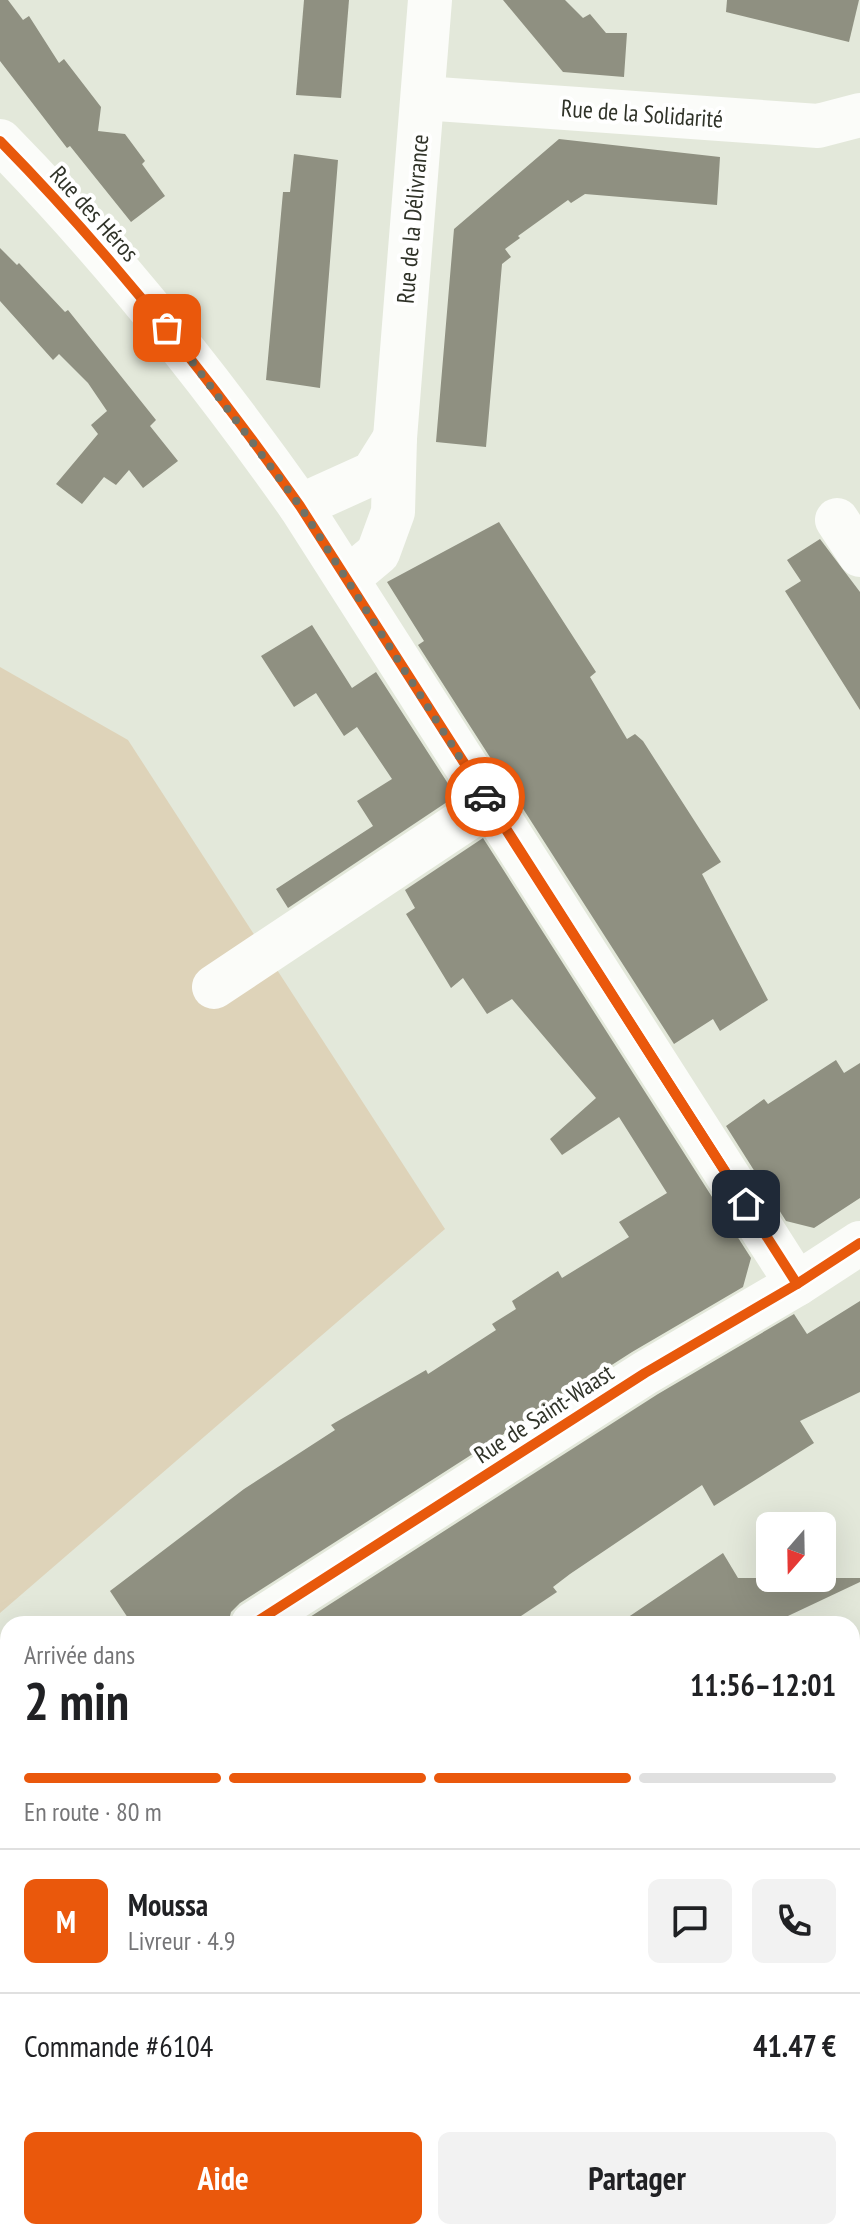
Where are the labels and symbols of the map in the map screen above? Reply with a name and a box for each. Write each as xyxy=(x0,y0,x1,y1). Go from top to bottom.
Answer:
street label: Rue de la Solidarité xyxy=(560,92,724,135)
street label: Rue de la Délivrance xyxy=(390,133,435,305)
street label: Rue des Héros xyxy=(43,159,145,268)
pin xyxy=(133,294,201,362)
courier xyxy=(445,757,525,837)
pin xyxy=(712,1170,780,1238)
street label: Rue de Saint-Waast xyxy=(468,1357,620,1470)
north arrow xyxy=(756,1512,836,1592)

